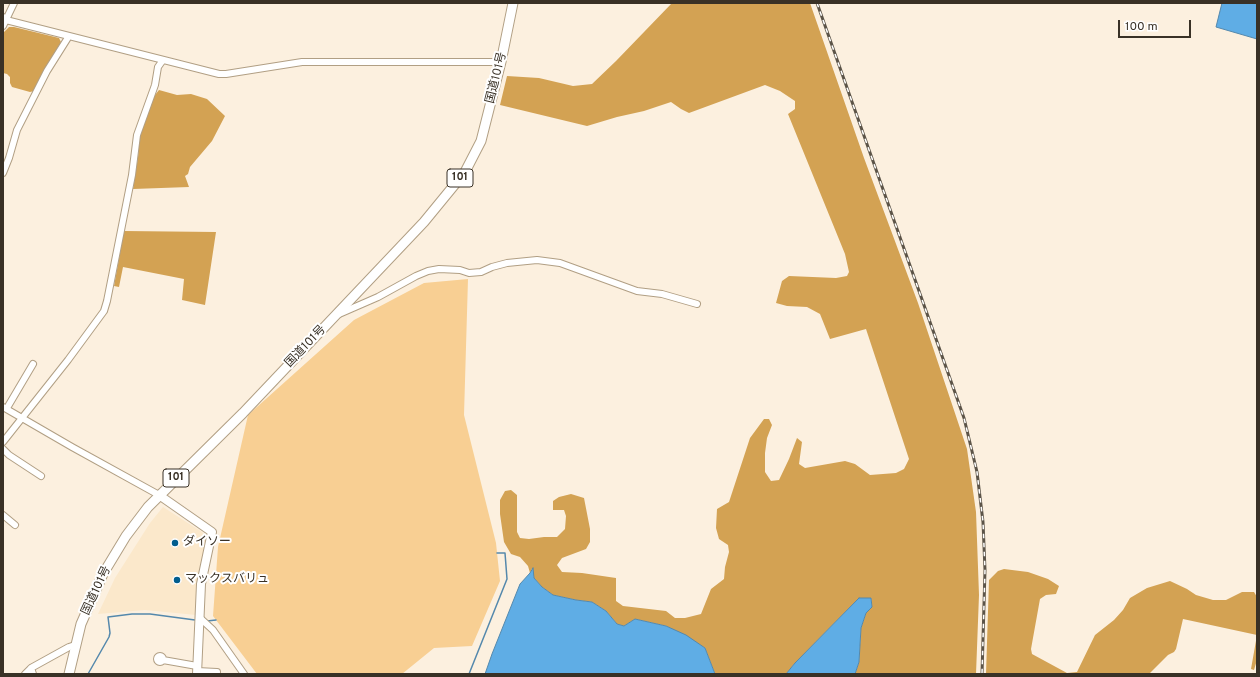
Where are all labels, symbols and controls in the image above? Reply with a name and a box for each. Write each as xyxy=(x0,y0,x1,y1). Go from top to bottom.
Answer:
scale bar xyxy=(1120,12,1193,38)
text: 100 m xyxy=(1125,19,1158,35)
street label: 国道101号 xyxy=(484,51,510,105)
road number: 101 xyxy=(447,169,473,187)
street label: 国道101号 xyxy=(283,323,329,371)
road number: 101 xyxy=(163,469,189,487)
place label: ダイソー xyxy=(183,536,231,550)
marker: ダイソー xyxy=(170,538,180,548)
street label: 国道101号 xyxy=(79,564,115,618)
place label: マックスバリュ xyxy=(185,573,269,587)
marker: マックスバリュ xyxy=(172,575,182,585)

